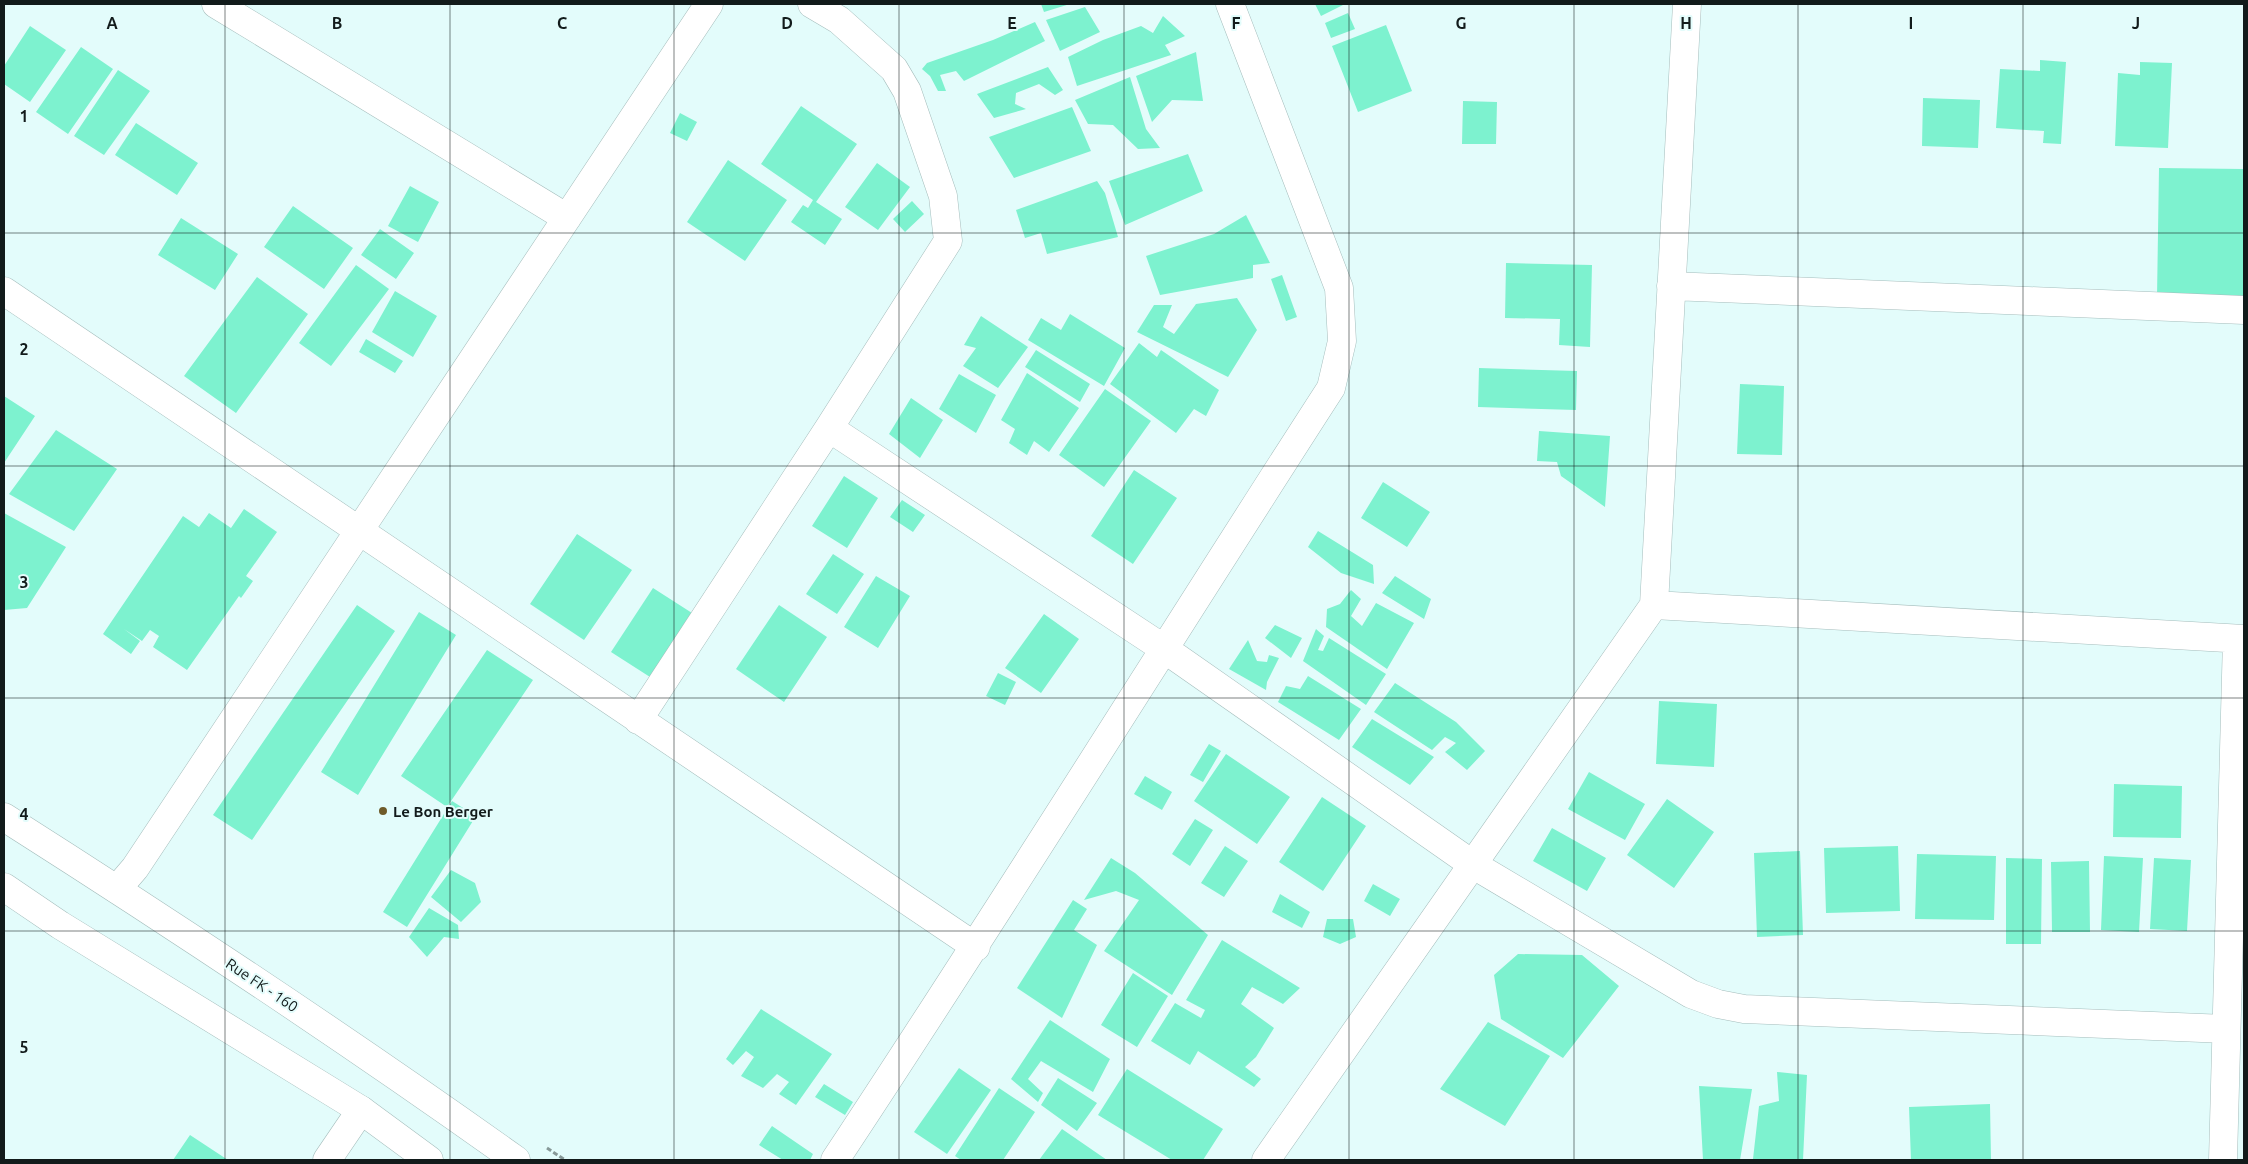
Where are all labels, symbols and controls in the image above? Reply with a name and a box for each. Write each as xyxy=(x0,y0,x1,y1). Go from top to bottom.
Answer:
text: A xyxy=(106,14,118,32)
text: B xyxy=(332,14,342,32)
text: C xyxy=(557,14,567,32)
text: D xyxy=(781,14,793,32)
text: E xyxy=(1007,14,1017,32)
text: F xyxy=(1232,14,1241,32)
text: G xyxy=(1455,14,1467,32)
text: H xyxy=(1680,14,1692,32)
text: I xyxy=(1909,14,1913,32)
text: J xyxy=(2132,14,2140,32)
text: 1 xyxy=(19,107,29,125)
text: 2 xyxy=(19,340,29,358)
text: 3 xyxy=(19,573,29,591)
place label: Le Bon Berger xyxy=(393,803,494,820)
text: 4 xyxy=(19,805,29,823)
marker: Le Bon Berger xyxy=(377,805,389,817)
street label: Rue FK - 160 xyxy=(223,955,301,1015)
text: 5 xyxy=(19,1038,29,1056)

